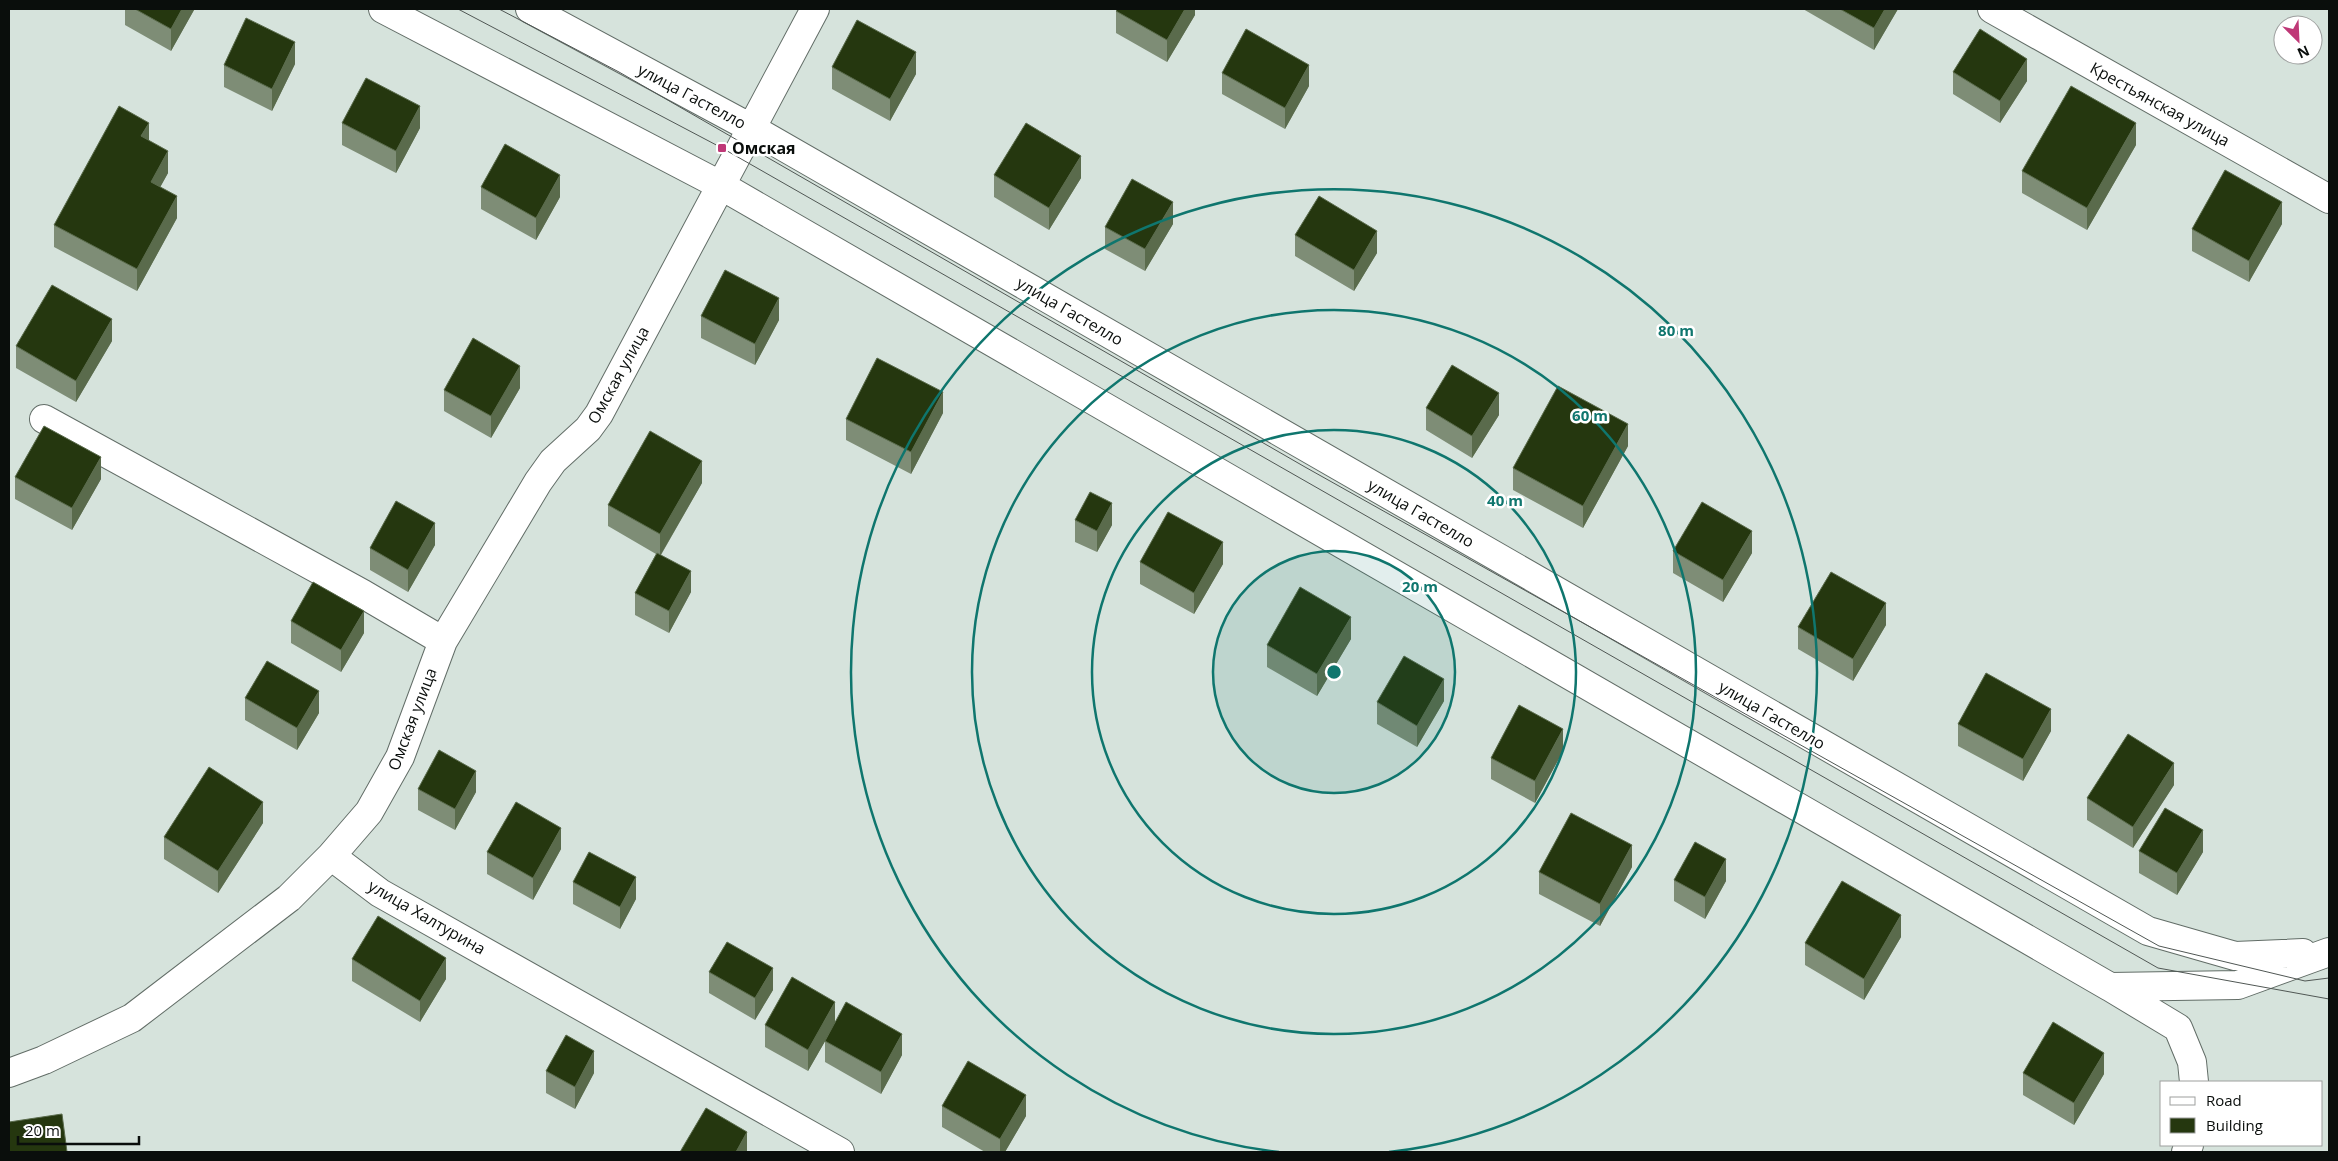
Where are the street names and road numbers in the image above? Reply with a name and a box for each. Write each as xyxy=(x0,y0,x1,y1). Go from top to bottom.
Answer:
street label: Крестьянская улица xyxy=(2086,57,2234,151)
street label: улица Гастелло xyxy=(634,58,750,134)
street label: улица Гастелло xyxy=(1013,272,1127,350)
street label: Омская улица xyxy=(582,322,654,428)
street label: улица Гастелло xyxy=(1364,474,1478,552)
street label: Омская улица xyxy=(382,665,442,773)
street label: улица Гастелло xyxy=(1715,676,1829,754)
street label: улица Халтурина xyxy=(364,874,490,960)

